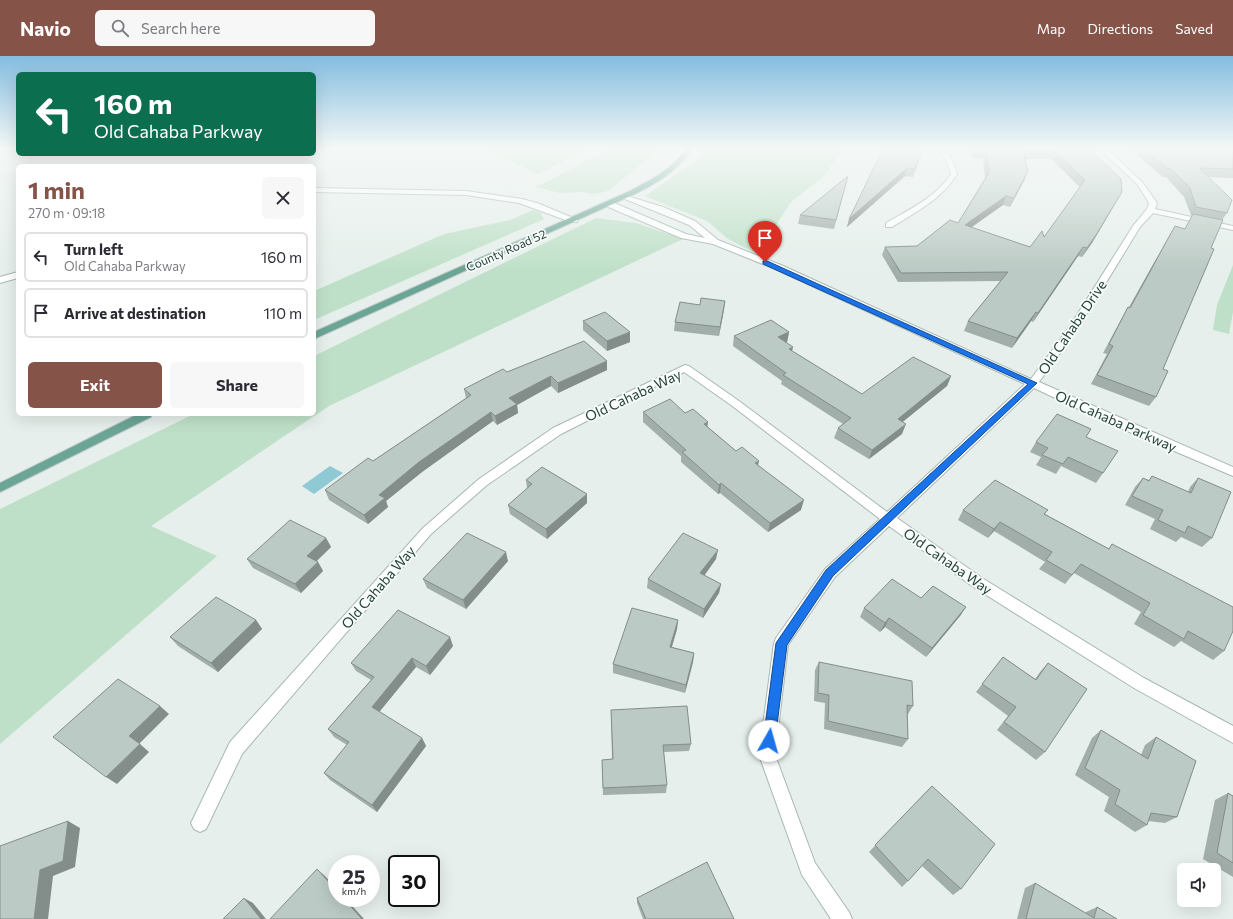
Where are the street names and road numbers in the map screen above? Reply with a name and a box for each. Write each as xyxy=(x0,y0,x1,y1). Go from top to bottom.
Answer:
street label: County Road 52 xyxy=(464,226,549,274)
street label: Old Cahaba Drive xyxy=(1034,277,1110,377)
street label: Old Cahaba Way xyxy=(582,365,684,425)
street label: Old Cahaba Parkway xyxy=(1053,387,1179,455)
street label: Old Cahaba Way xyxy=(900,524,996,598)
street label: Old Cahaba Way xyxy=(337,542,419,632)

